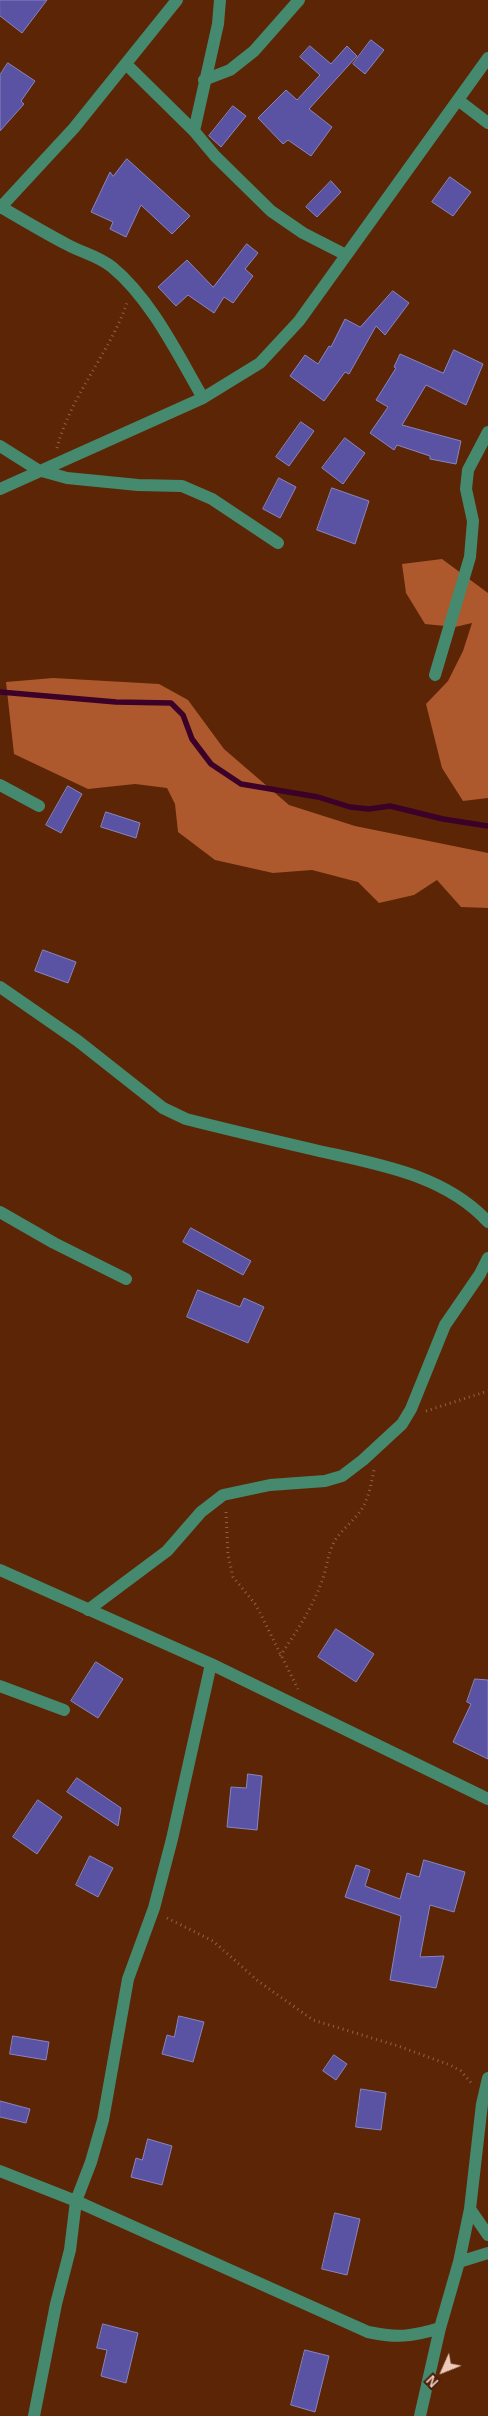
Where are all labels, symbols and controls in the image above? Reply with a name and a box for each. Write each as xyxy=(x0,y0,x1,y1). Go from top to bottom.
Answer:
north arrow xyxy=(418,2346,468,2396)
text: N xyxy=(423,2372,441,2391)

